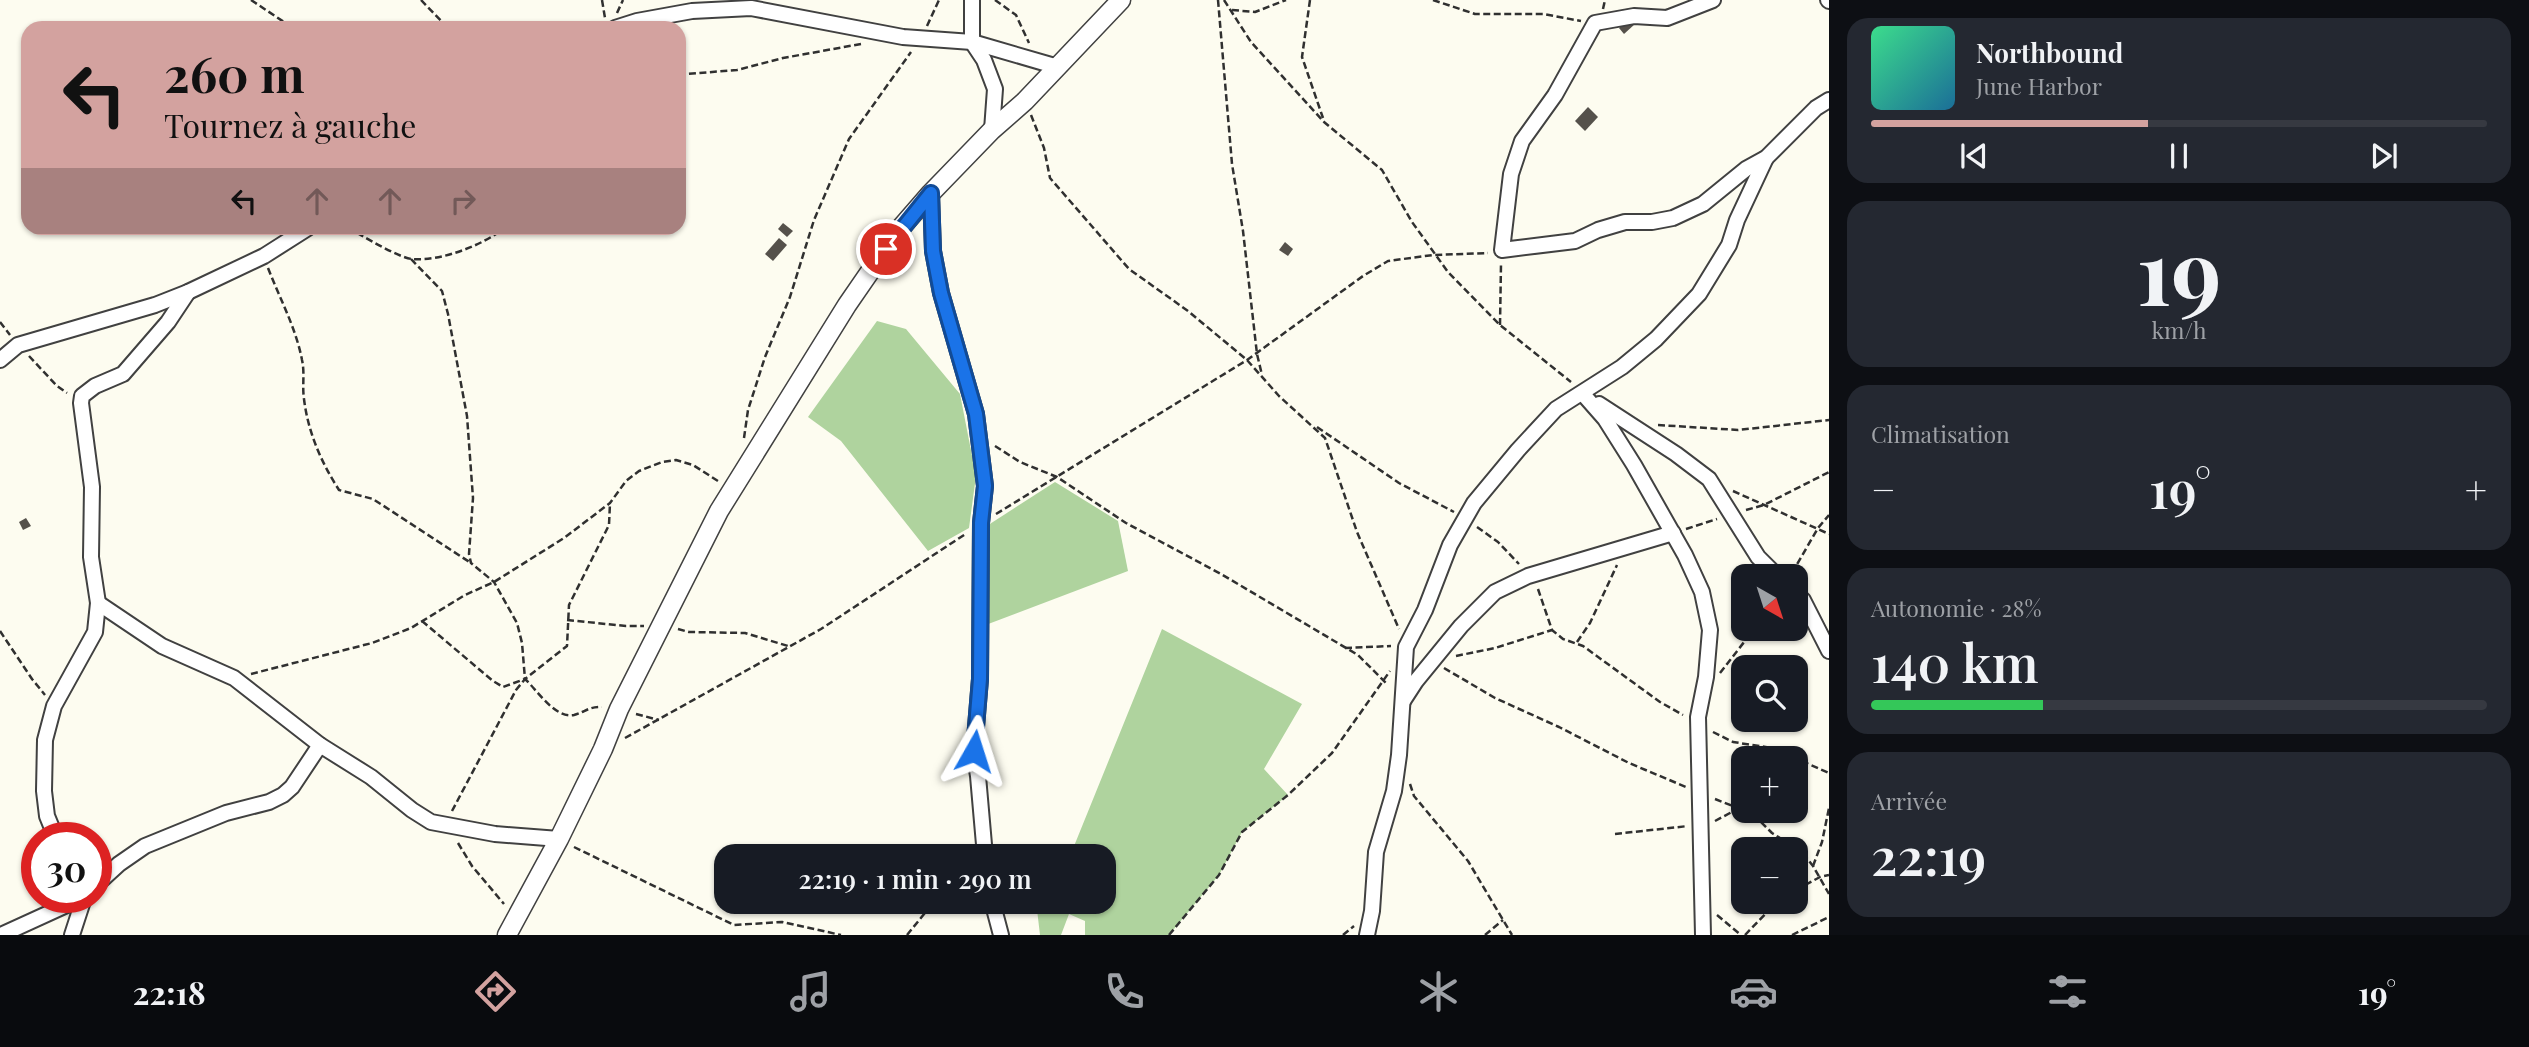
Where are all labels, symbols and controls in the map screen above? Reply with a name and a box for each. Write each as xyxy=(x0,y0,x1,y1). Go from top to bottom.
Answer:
text: Northbound xyxy=(1976,35,2123,70)
text: 260 m xyxy=(164,40,304,105)
icon: left xyxy=(49,49,140,140)
text: June Harbor xyxy=(1976,70,2102,101)
text: Tournez à gauche xyxy=(164,103,417,146)
icon: previous xyxy=(1955,137,1993,175)
icon: pause xyxy=(2160,137,2198,175)
icon: next xyxy=(2365,137,2403,175)
icon: left xyxy=(225,182,263,220)
icon: ahead xyxy=(298,182,336,220)
icon: ahead xyxy=(371,182,409,220)
icon: right xyxy=(444,182,482,220)
text: 19 xyxy=(2136,208,2222,329)
pin xyxy=(856,219,916,279)
icon: arrive xyxy=(867,230,905,268)
text: km/h xyxy=(2151,314,2207,345)
text: Climatisation xyxy=(1871,418,2010,449)
text: 19° xyxy=(2149,453,2211,522)
text: − xyxy=(1871,463,1896,514)
text: + xyxy=(2465,463,2487,514)
north arrow xyxy=(1731,564,1808,640)
map controls xyxy=(1731,564,1808,914)
text: Autonomie · 28% xyxy=(1871,592,2042,623)
text: 140 km xyxy=(1871,627,2038,696)
button: search xyxy=(1731,655,1808,732)
position arrow xyxy=(937,714,1011,788)
button: + xyxy=(1731,746,1808,823)
text: Arrivée xyxy=(1871,785,1947,816)
text: 22:19 xyxy=(1871,820,1986,889)
speed limit sign: 30 xyxy=(21,822,112,913)
button: − xyxy=(1731,837,1808,914)
text: 22:19 · 1 min · 290 m xyxy=(798,861,1032,896)
icon: directions xyxy=(471,967,520,1016)
icon: music xyxy=(786,967,835,1016)
icon: phone xyxy=(1100,967,1149,1016)
icon: climate xyxy=(1414,967,1463,1016)
icon: car xyxy=(1729,967,1778,1016)
icon: filters xyxy=(2043,967,2092,1016)
text: 22:18 xyxy=(133,970,206,1013)
text: 19° xyxy=(2358,970,2396,1013)

